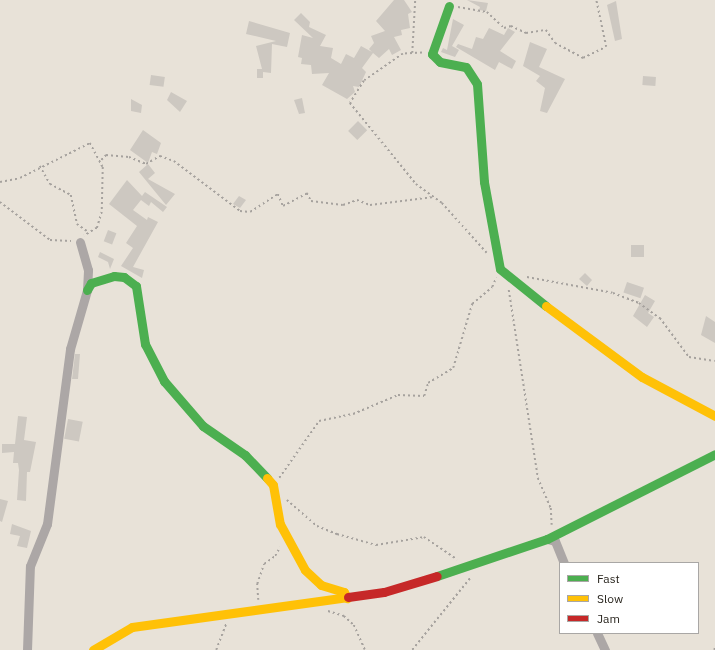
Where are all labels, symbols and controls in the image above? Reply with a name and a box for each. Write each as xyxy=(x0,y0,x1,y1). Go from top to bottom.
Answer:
legend xyxy=(559,562,699,634)
text: Fast xyxy=(597,571,620,586)
text: Slow xyxy=(597,591,623,606)
text: Jam xyxy=(597,611,620,626)

